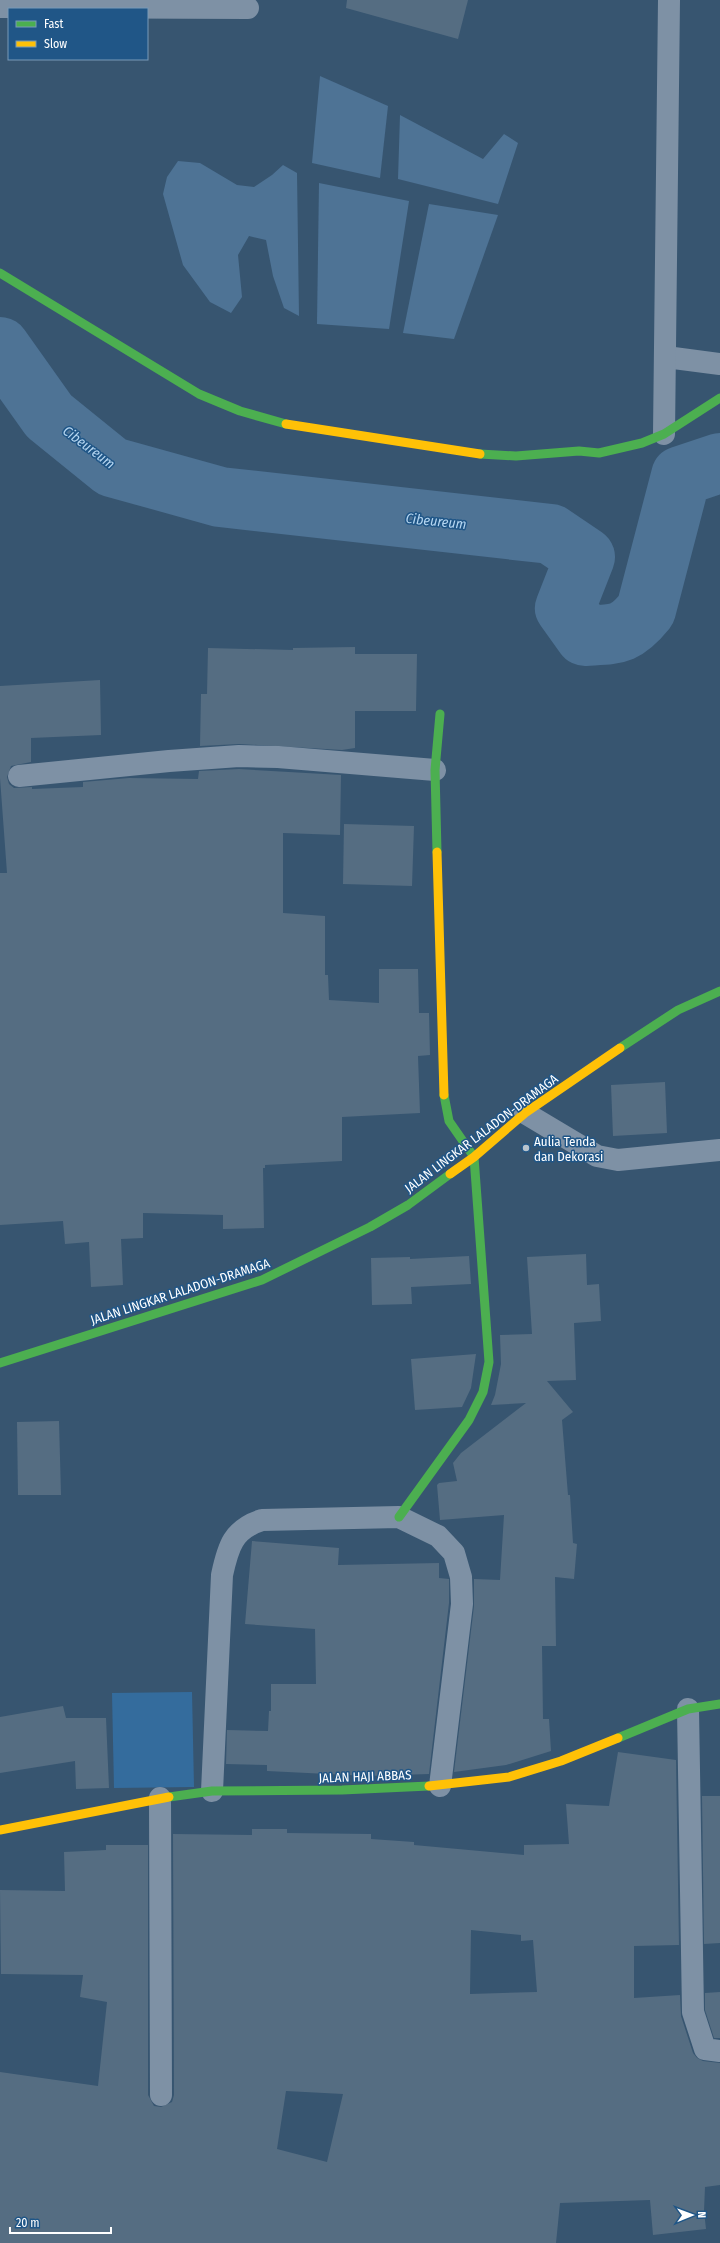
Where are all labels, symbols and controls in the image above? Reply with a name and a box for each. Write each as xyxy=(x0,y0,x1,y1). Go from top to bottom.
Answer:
legend xyxy=(8,8,148,60)
text: Fast xyxy=(44,17,63,31)
text: Slow xyxy=(44,37,67,51)
water label: Cibeureum xyxy=(59,422,118,473)
water label: Cibeureum xyxy=(405,510,467,533)
street label: JALAN LINGKAR LALADON-DRAMAGA xyxy=(402,1071,561,1196)
place label: Aulia Tenda dan Dekorasi xyxy=(534,1134,603,1164)
marker: Aulia Tenda dan Dekorasi xyxy=(521,1143,531,1153)
street label: JALAN LINGKAR LALADON-DRAMAGA xyxy=(89,1255,272,1328)
street label: JALAN HAJI ABBAS xyxy=(318,1767,412,1786)
north arrow xyxy=(672,2195,712,2235)
scale bar xyxy=(10,2209,111,2235)
text: N xyxy=(695,2211,708,2218)
text: 20 m xyxy=(16,2216,40,2230)

